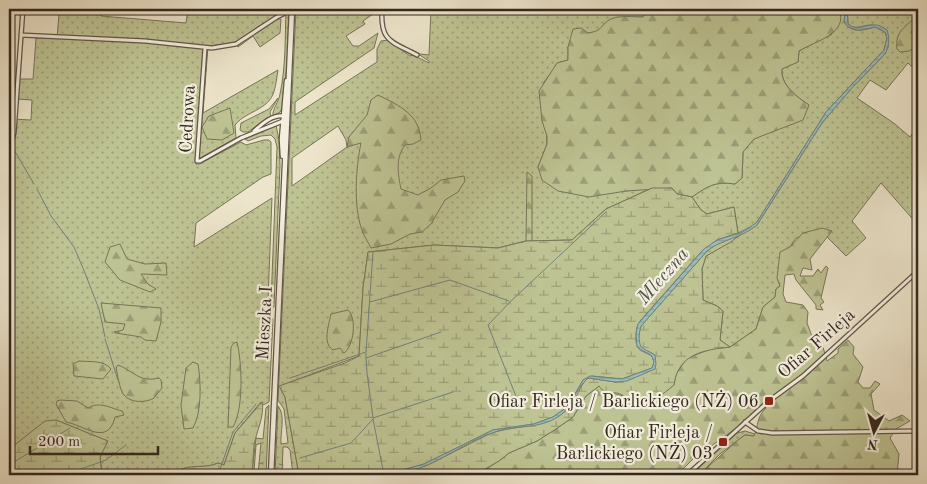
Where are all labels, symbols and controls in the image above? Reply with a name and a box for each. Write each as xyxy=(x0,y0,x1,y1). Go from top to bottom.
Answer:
street label: Cedrowa xyxy=(177,85,199,154)
water label: Mleczna xyxy=(634,245,693,309)
street label: Mieszka I xyxy=(254,285,276,361)
street label: Ofiar Firleja xyxy=(775,306,859,382)
place label: Ofiar Firleja / Barlickiego (NŻ) 06 xyxy=(488,390,759,411)
marker: Ofiar Firleja / Barlickiego (NŻ) 06 xyxy=(763,395,775,407)
north arrow xyxy=(850,406,900,456)
scale bar xyxy=(30,424,158,456)
place label: Ofiar Firleja / Barlickiego (NŻ) 03 xyxy=(556,424,713,463)
text: 200 m xyxy=(38,435,80,450)
marker: Ofiar Firleja / Barlickiego (NŻ) 03 xyxy=(717,436,729,448)
text: N xyxy=(866,436,879,451)

